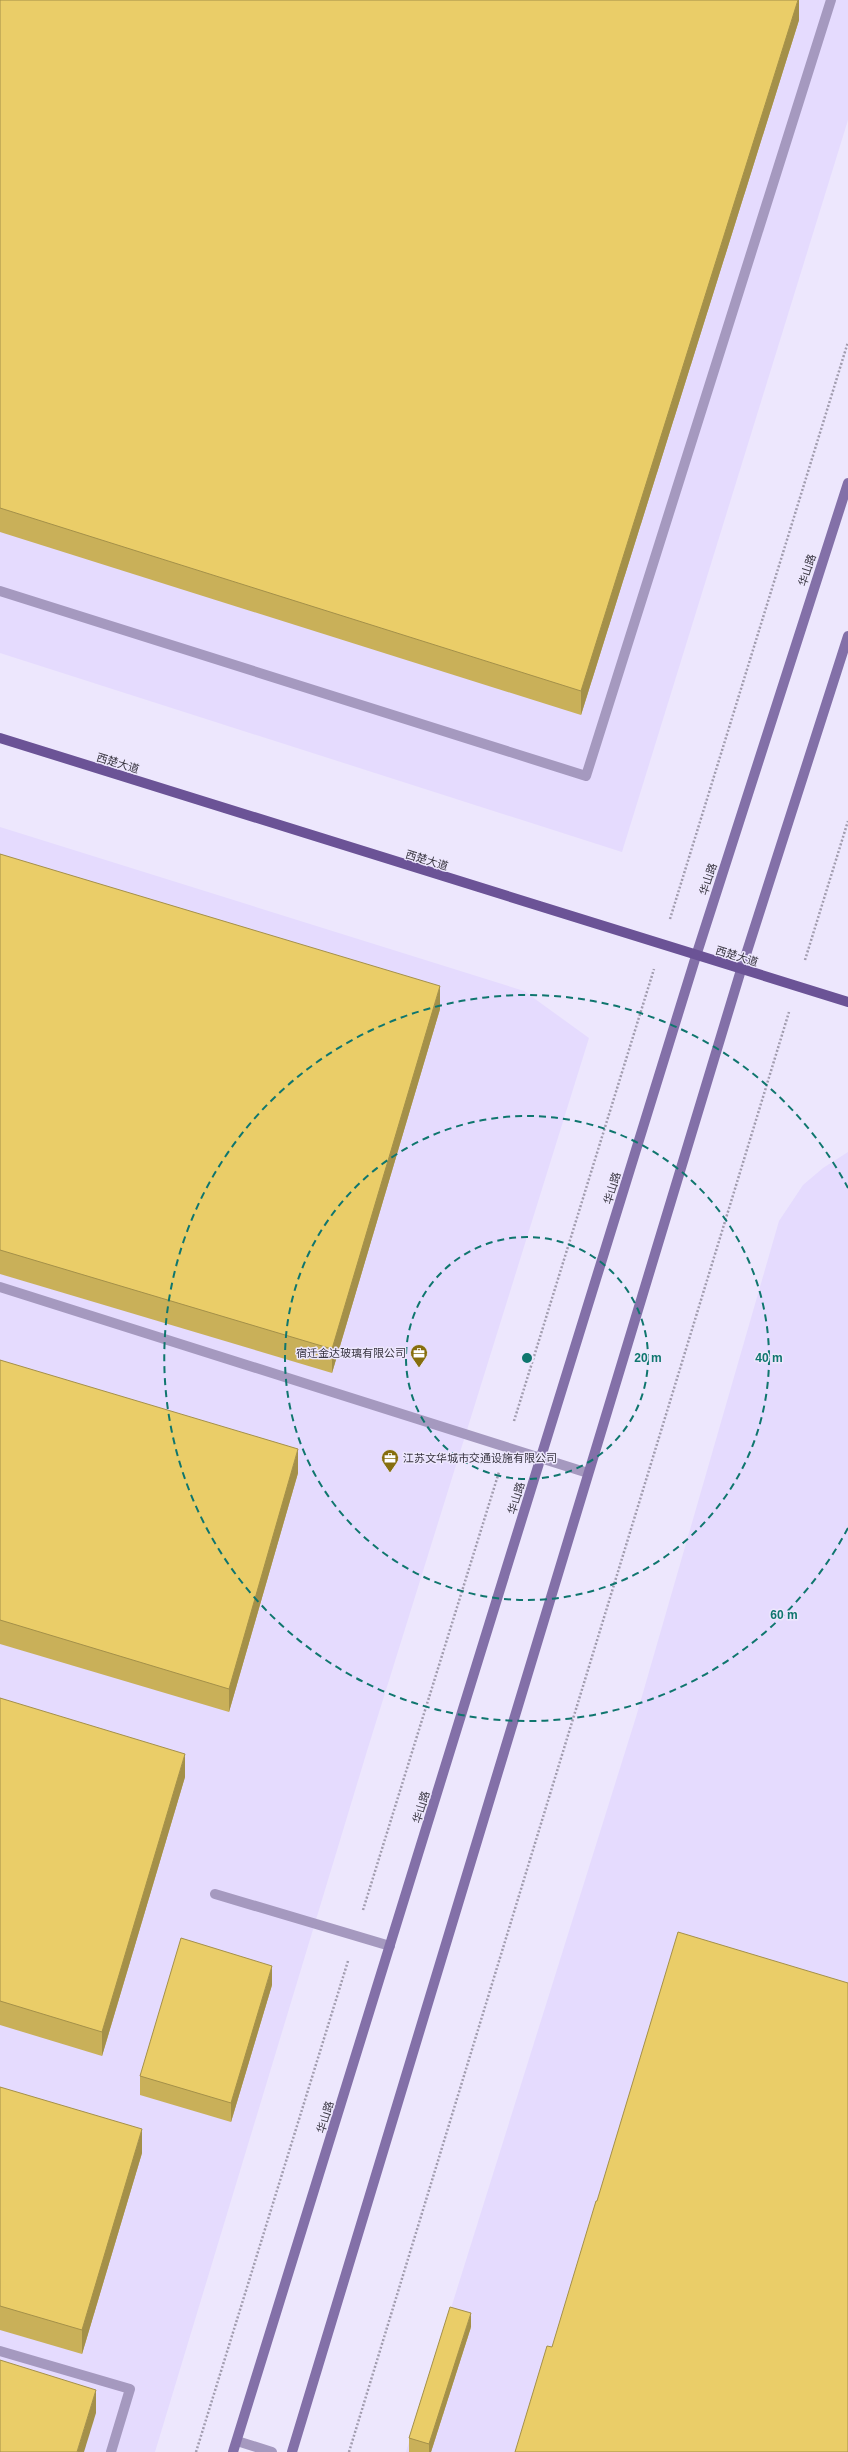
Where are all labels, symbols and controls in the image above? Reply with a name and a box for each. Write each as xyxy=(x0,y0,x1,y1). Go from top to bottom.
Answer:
street label: 华山路 xyxy=(796,552,818,588)
street label: 西楚大道 xyxy=(95,751,141,775)
street label: 西楚大道 xyxy=(404,848,450,872)
street label: 华山路 xyxy=(697,861,719,897)
street label: 西楚大道 xyxy=(714,944,760,968)
street label: 华山路 xyxy=(601,1170,623,1206)
office icon: 宿迁金达玻璃有限公司 xyxy=(409,1343,429,1368)
place label: 宿迁金达玻璃有限公司 xyxy=(296,1347,406,1359)
centre of rings xyxy=(520,1351,534,1365)
text: 20 m xyxy=(634,1351,662,1365)
text: 40 m xyxy=(755,1351,783,1365)
office icon: 江苏文华城市交通设施有限公司 xyxy=(380,1448,400,1473)
place label: 江苏文华城市交通设施有限公司 xyxy=(403,1452,557,1464)
street label: 华山路 xyxy=(505,1480,527,1516)
text: 60 m xyxy=(770,1608,798,1622)
street label: 华山路 xyxy=(410,1789,432,1825)
street label: 华山路 xyxy=(314,2099,336,2135)

